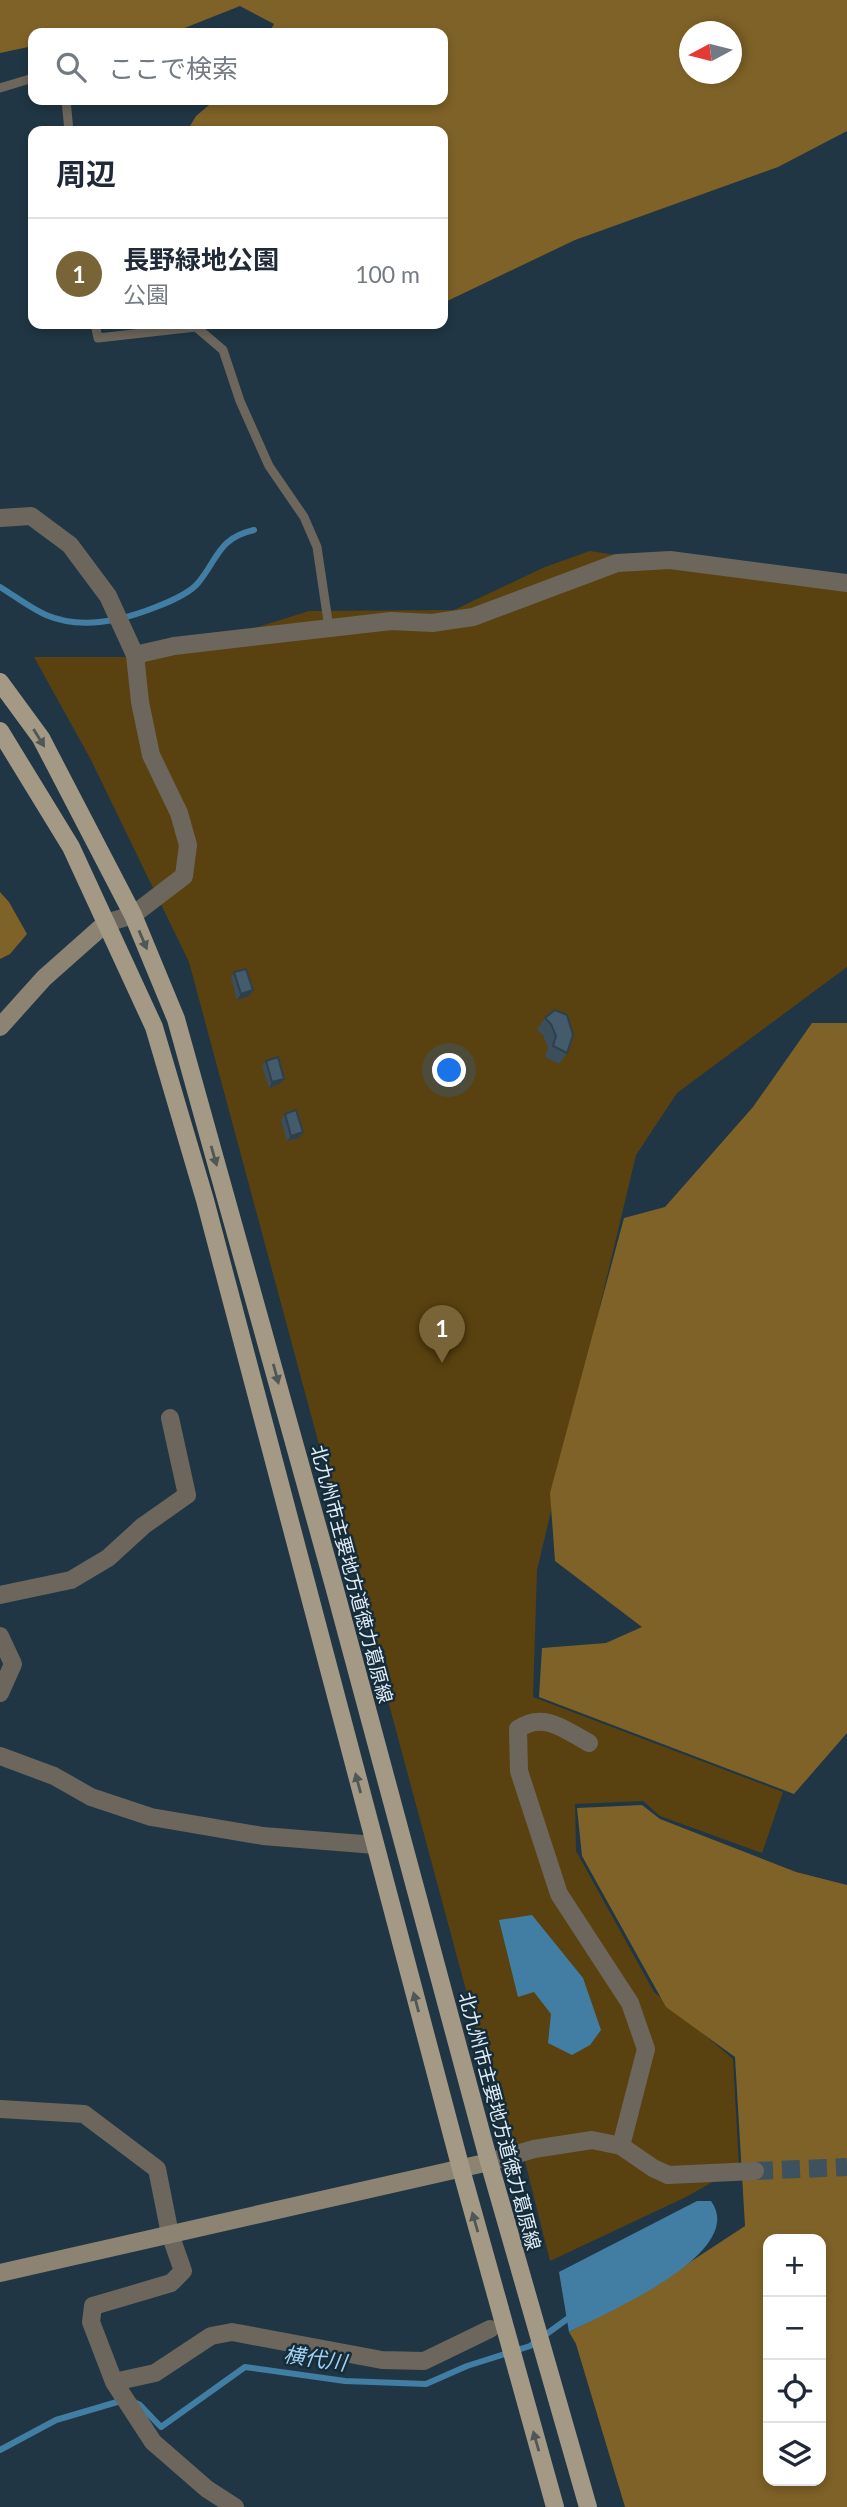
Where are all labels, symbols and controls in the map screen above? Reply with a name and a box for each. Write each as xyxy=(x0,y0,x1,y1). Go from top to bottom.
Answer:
north arrow xyxy=(679,21,742,84)
search box xyxy=(28,28,448,105)
icon: search xyxy=(52,48,90,86)
text: ここで検索 xyxy=(108,52,238,84)
text: 周辺 xyxy=(56,155,116,191)
text: 長野緑地公園 xyxy=(123,243,279,275)
text: 1 xyxy=(72,260,86,288)
text: 100 m xyxy=(355,260,420,288)
text: 公園 xyxy=(123,280,169,308)
one-way arrow xyxy=(33,728,46,747)
one-way arrow xyxy=(138,929,149,950)
your location xyxy=(432,1053,466,1087)
one-way arrow xyxy=(209,1145,220,1167)
pin: 1 xyxy=(419,1305,465,1363)
one-way arrow xyxy=(271,1364,282,1386)
street label: 北九州市主要地方道徳力葛原線 xyxy=(307,1442,398,1705)
one-way arrow xyxy=(352,1771,363,1793)
street label: 北九州市主要地方道徳力葛原線 xyxy=(455,1989,546,2252)
one-way arrow xyxy=(410,1991,421,2013)
one-way arrow xyxy=(470,2211,480,2232)
map controls xyxy=(763,2234,826,2486)
button: + xyxy=(763,2234,826,2297)
button: − xyxy=(763,2297,826,2360)
water label: 横代川 xyxy=(282,2341,350,2375)
button: locate xyxy=(763,2360,826,2423)
button: layers xyxy=(763,2423,826,2486)
one-way arrow xyxy=(531,2430,541,2451)

